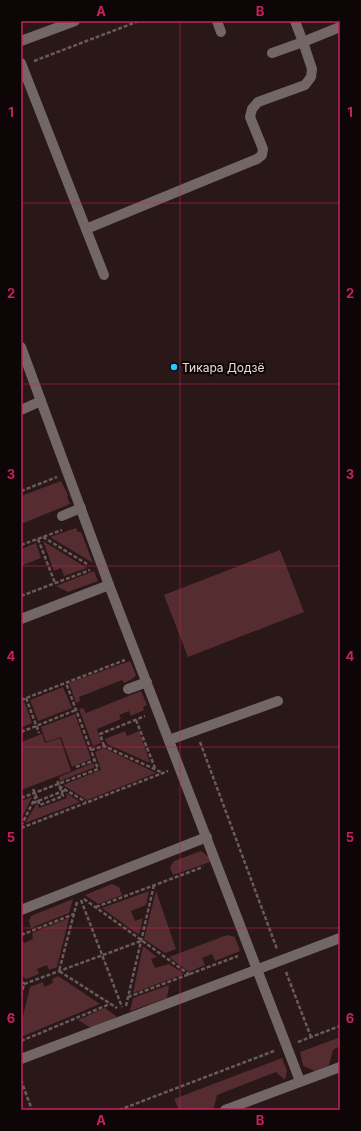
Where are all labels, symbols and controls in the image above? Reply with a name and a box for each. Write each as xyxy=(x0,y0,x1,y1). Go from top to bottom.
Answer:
text: A xyxy=(96,3,106,19)
text: B xyxy=(256,3,265,19)
text: 1 xyxy=(8,104,14,120)
text: 1 xyxy=(347,104,353,120)
text: 2 xyxy=(7,285,15,301)
text: 2 xyxy=(346,285,354,301)
place label: Тикара Додзё xyxy=(182,360,264,375)
marker: Тикара Додзё xyxy=(169,362,179,372)
text: 3 xyxy=(7,466,15,482)
text: 3 xyxy=(346,466,354,482)
text: 4 xyxy=(7,648,16,664)
text: 4 xyxy=(346,648,355,664)
text: 5 xyxy=(7,829,15,845)
text: 5 xyxy=(346,829,354,845)
text: 6 xyxy=(7,1010,15,1026)
text: 6 xyxy=(346,1010,354,1026)
text: A xyxy=(96,1112,106,1128)
text: B xyxy=(256,1112,265,1128)

